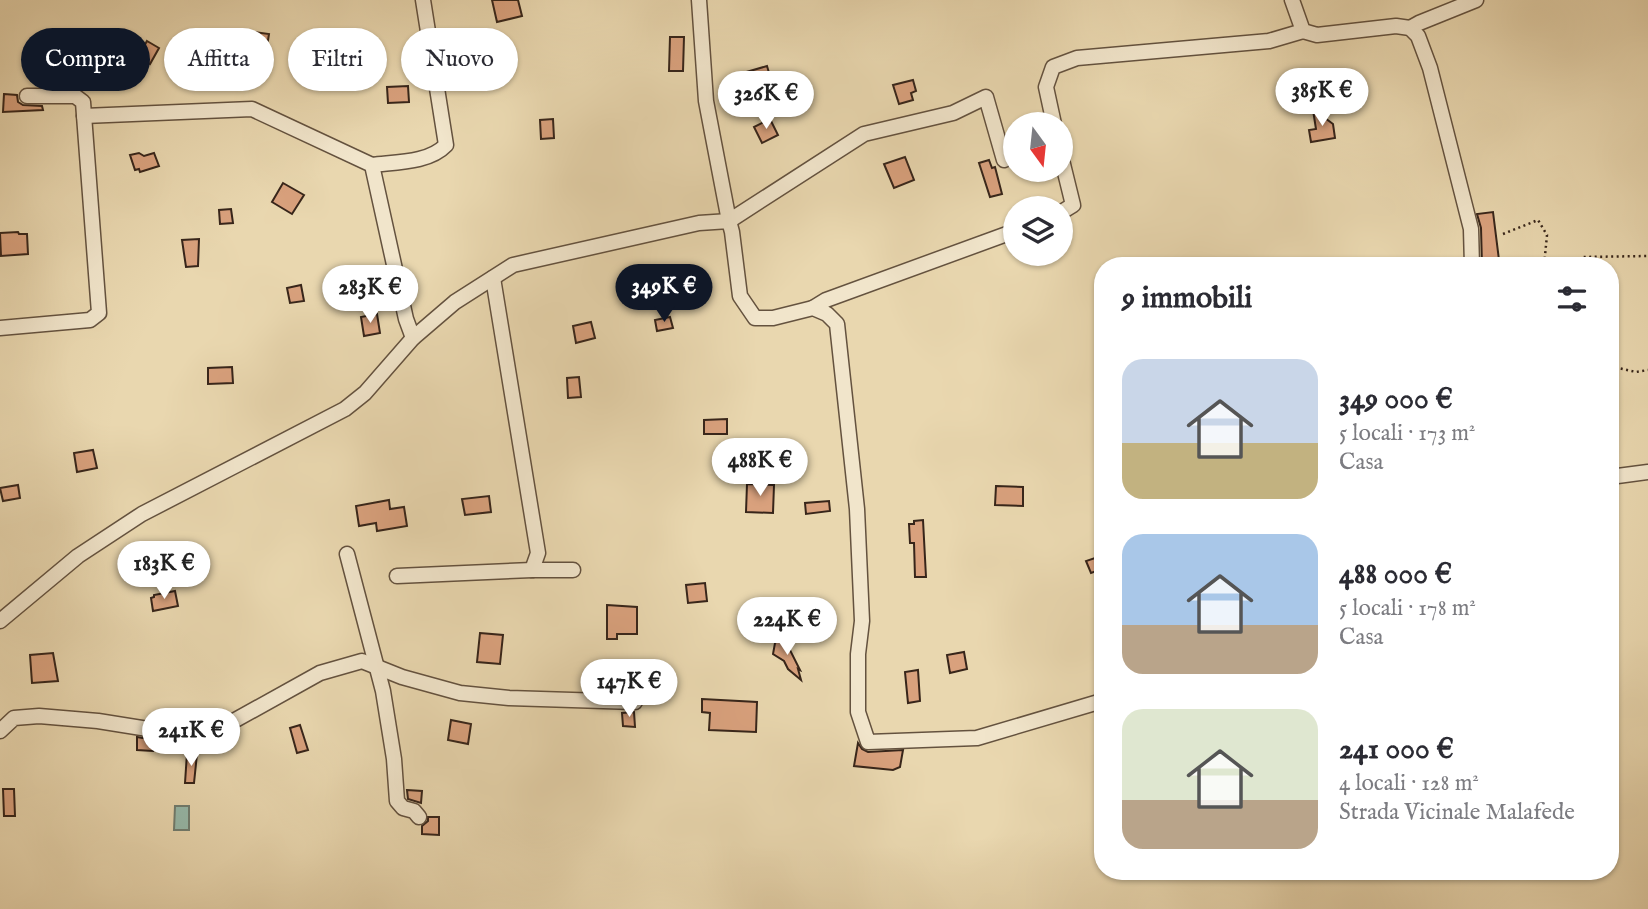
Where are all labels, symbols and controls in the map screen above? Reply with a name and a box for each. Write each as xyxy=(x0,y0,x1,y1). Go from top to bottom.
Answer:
chip: Compra xyxy=(21,28,150,91)
chip: Affitta xyxy=(164,28,274,91)
chip: Filtri xyxy=(288,28,387,91)
chip: Nuovo xyxy=(401,28,518,91)
pin: 385K € xyxy=(1265,68,1379,128)
pin: 326K € xyxy=(709,72,823,131)
text: 385K € xyxy=(1291,76,1353,105)
text: 326K € xyxy=(734,79,798,108)
north arrow xyxy=(1003,112,1073,182)
map controls xyxy=(1003,112,1073,266)
button: layers xyxy=(1003,196,1073,266)
pin: 349K € xyxy=(607,264,721,324)
pin: 283K € xyxy=(313,266,427,325)
text: 349K € xyxy=(631,272,697,301)
text: 283K € xyxy=(338,273,402,302)
text: 9 immobili xyxy=(1122,280,1252,318)
icon: filters xyxy=(1553,280,1591,318)
text: 349 000 € xyxy=(1339,381,1453,419)
icon: home xyxy=(1178,387,1262,471)
text: 5 locali · 173 m² xyxy=(1339,419,1475,448)
pin: 488K € xyxy=(703,438,817,498)
text: 488K € xyxy=(728,446,792,475)
text: Casa xyxy=(1339,448,1383,477)
pin: 183K € xyxy=(107,542,221,601)
text: 183K € xyxy=(133,549,195,578)
text: 488 000 € xyxy=(1339,556,1452,594)
icon: home xyxy=(1178,562,1262,646)
text: 5 locali · 178 m² xyxy=(1339,594,1476,623)
pin: 224K € xyxy=(730,598,844,657)
text: 224K € xyxy=(753,605,821,634)
text: Casa xyxy=(1339,623,1383,652)
pin: 147K € xyxy=(572,660,686,719)
text: 147K € xyxy=(596,667,662,696)
pin: 241K € xyxy=(134,708,248,768)
text: 241K € xyxy=(158,716,224,745)
text: 241 000 € xyxy=(1339,731,1454,769)
icon: home xyxy=(1178,737,1262,821)
text: 4 locali · 128 m² xyxy=(1339,769,1479,798)
text: Strada Vicinale Malafede xyxy=(1339,798,1575,827)

